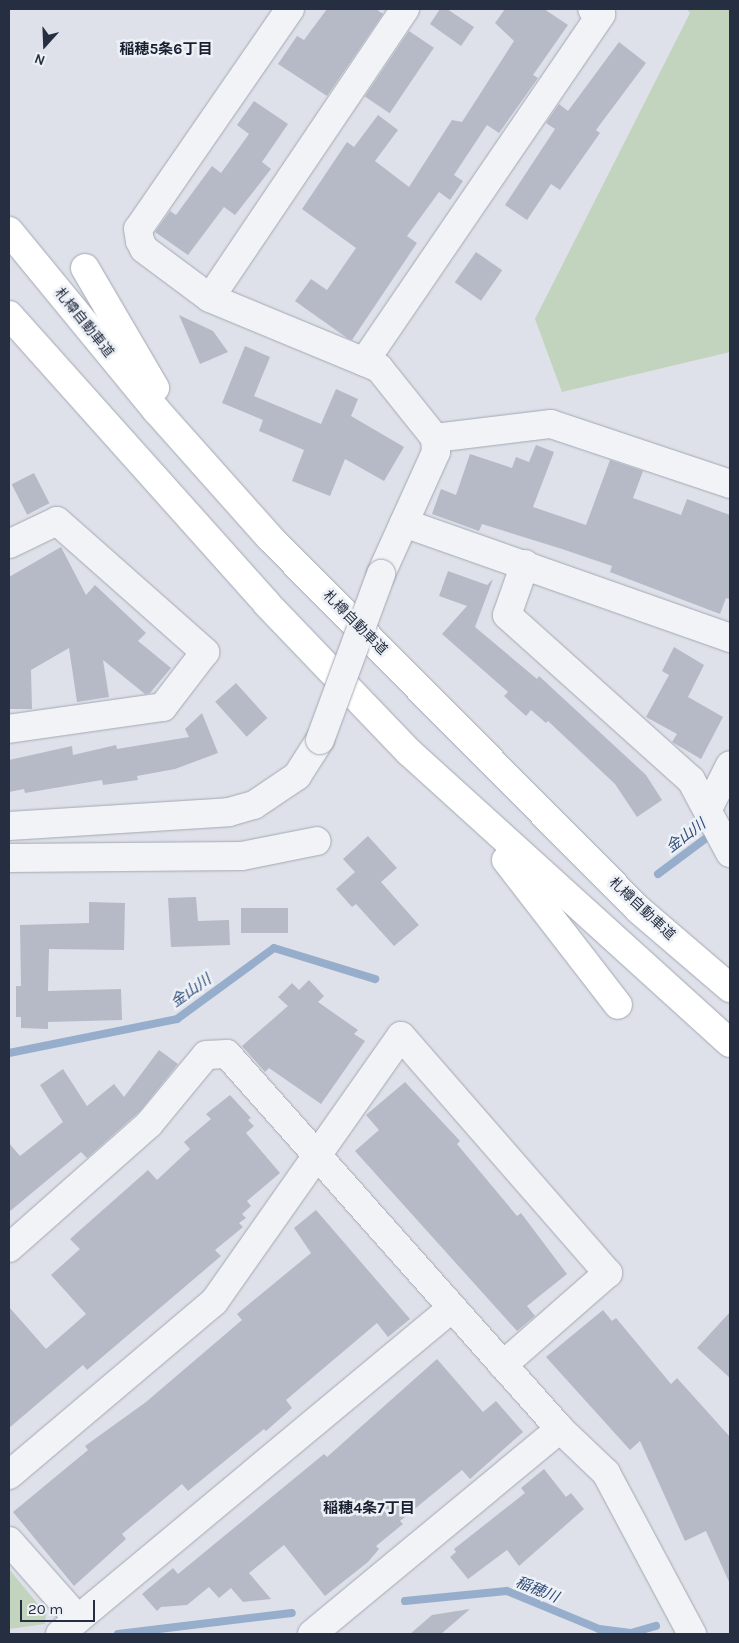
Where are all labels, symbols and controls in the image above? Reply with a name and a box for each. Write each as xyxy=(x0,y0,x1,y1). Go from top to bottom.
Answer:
north arrow xyxy=(20,20,70,70)
district label: 稲穂5条6丁目 xyxy=(120,41,212,59)
text: N xyxy=(32,50,47,69)
street label: 札樽自動車道 xyxy=(51,285,117,361)
street label: 札樽自動車道 xyxy=(319,587,391,659)
water label: 金山川 xyxy=(663,815,709,857)
street label: 札樽自動車道 xyxy=(606,874,678,944)
water label: 金山川 xyxy=(167,971,215,1011)
district label: 稲穂4条7丁目 xyxy=(323,1500,415,1518)
water label: 稲穂川 xyxy=(513,1573,561,1607)
scale bar xyxy=(22,1590,98,1622)
text: 20 m xyxy=(28,1600,63,1618)

